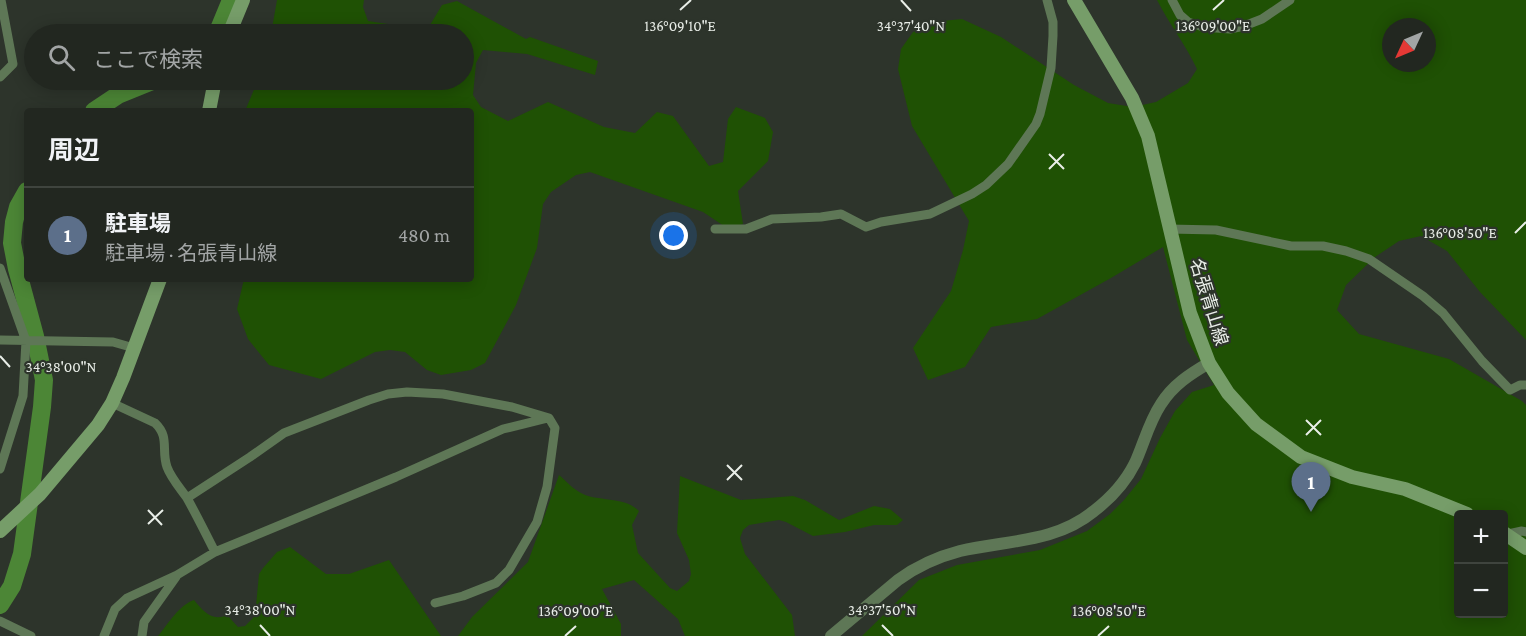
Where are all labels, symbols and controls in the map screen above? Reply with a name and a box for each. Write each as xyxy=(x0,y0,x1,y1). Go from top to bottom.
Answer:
text: 136°09'10"E xyxy=(644,18,716,34)
text: 34°37'40"N xyxy=(877,18,945,34)
text: 136°09'00"E xyxy=(1176,18,1250,34)
north arrow xyxy=(1382,18,1436,72)
search box xyxy=(24,24,474,90)
icon: search xyxy=(45,41,78,74)
text: ここで検索 xyxy=(93,47,203,72)
text: 周辺 xyxy=(48,136,100,165)
text: 駐車場 xyxy=(105,211,171,236)
your location xyxy=(659,221,688,250)
text: 1 xyxy=(64,224,71,246)
text: 480 m xyxy=(398,224,450,246)
text: 136°08'50"E xyxy=(1423,225,1497,241)
text: 駐車場 · 名張青山線 xyxy=(105,242,277,264)
street label: 名張青山線 xyxy=(1186,256,1232,348)
text: 34°38'00"N xyxy=(26,359,97,375)
pin: 1 xyxy=(1292,462,1330,512)
map controls xyxy=(1454,510,1508,618)
button: + xyxy=(1454,510,1508,564)
button: − xyxy=(1454,564,1508,618)
text: 34°38'00"N xyxy=(225,602,296,618)
text: 34°37'50"N xyxy=(848,602,916,618)
text: 136°09'00"E xyxy=(539,603,613,619)
text: 136°08'50"E xyxy=(1072,603,1146,619)

